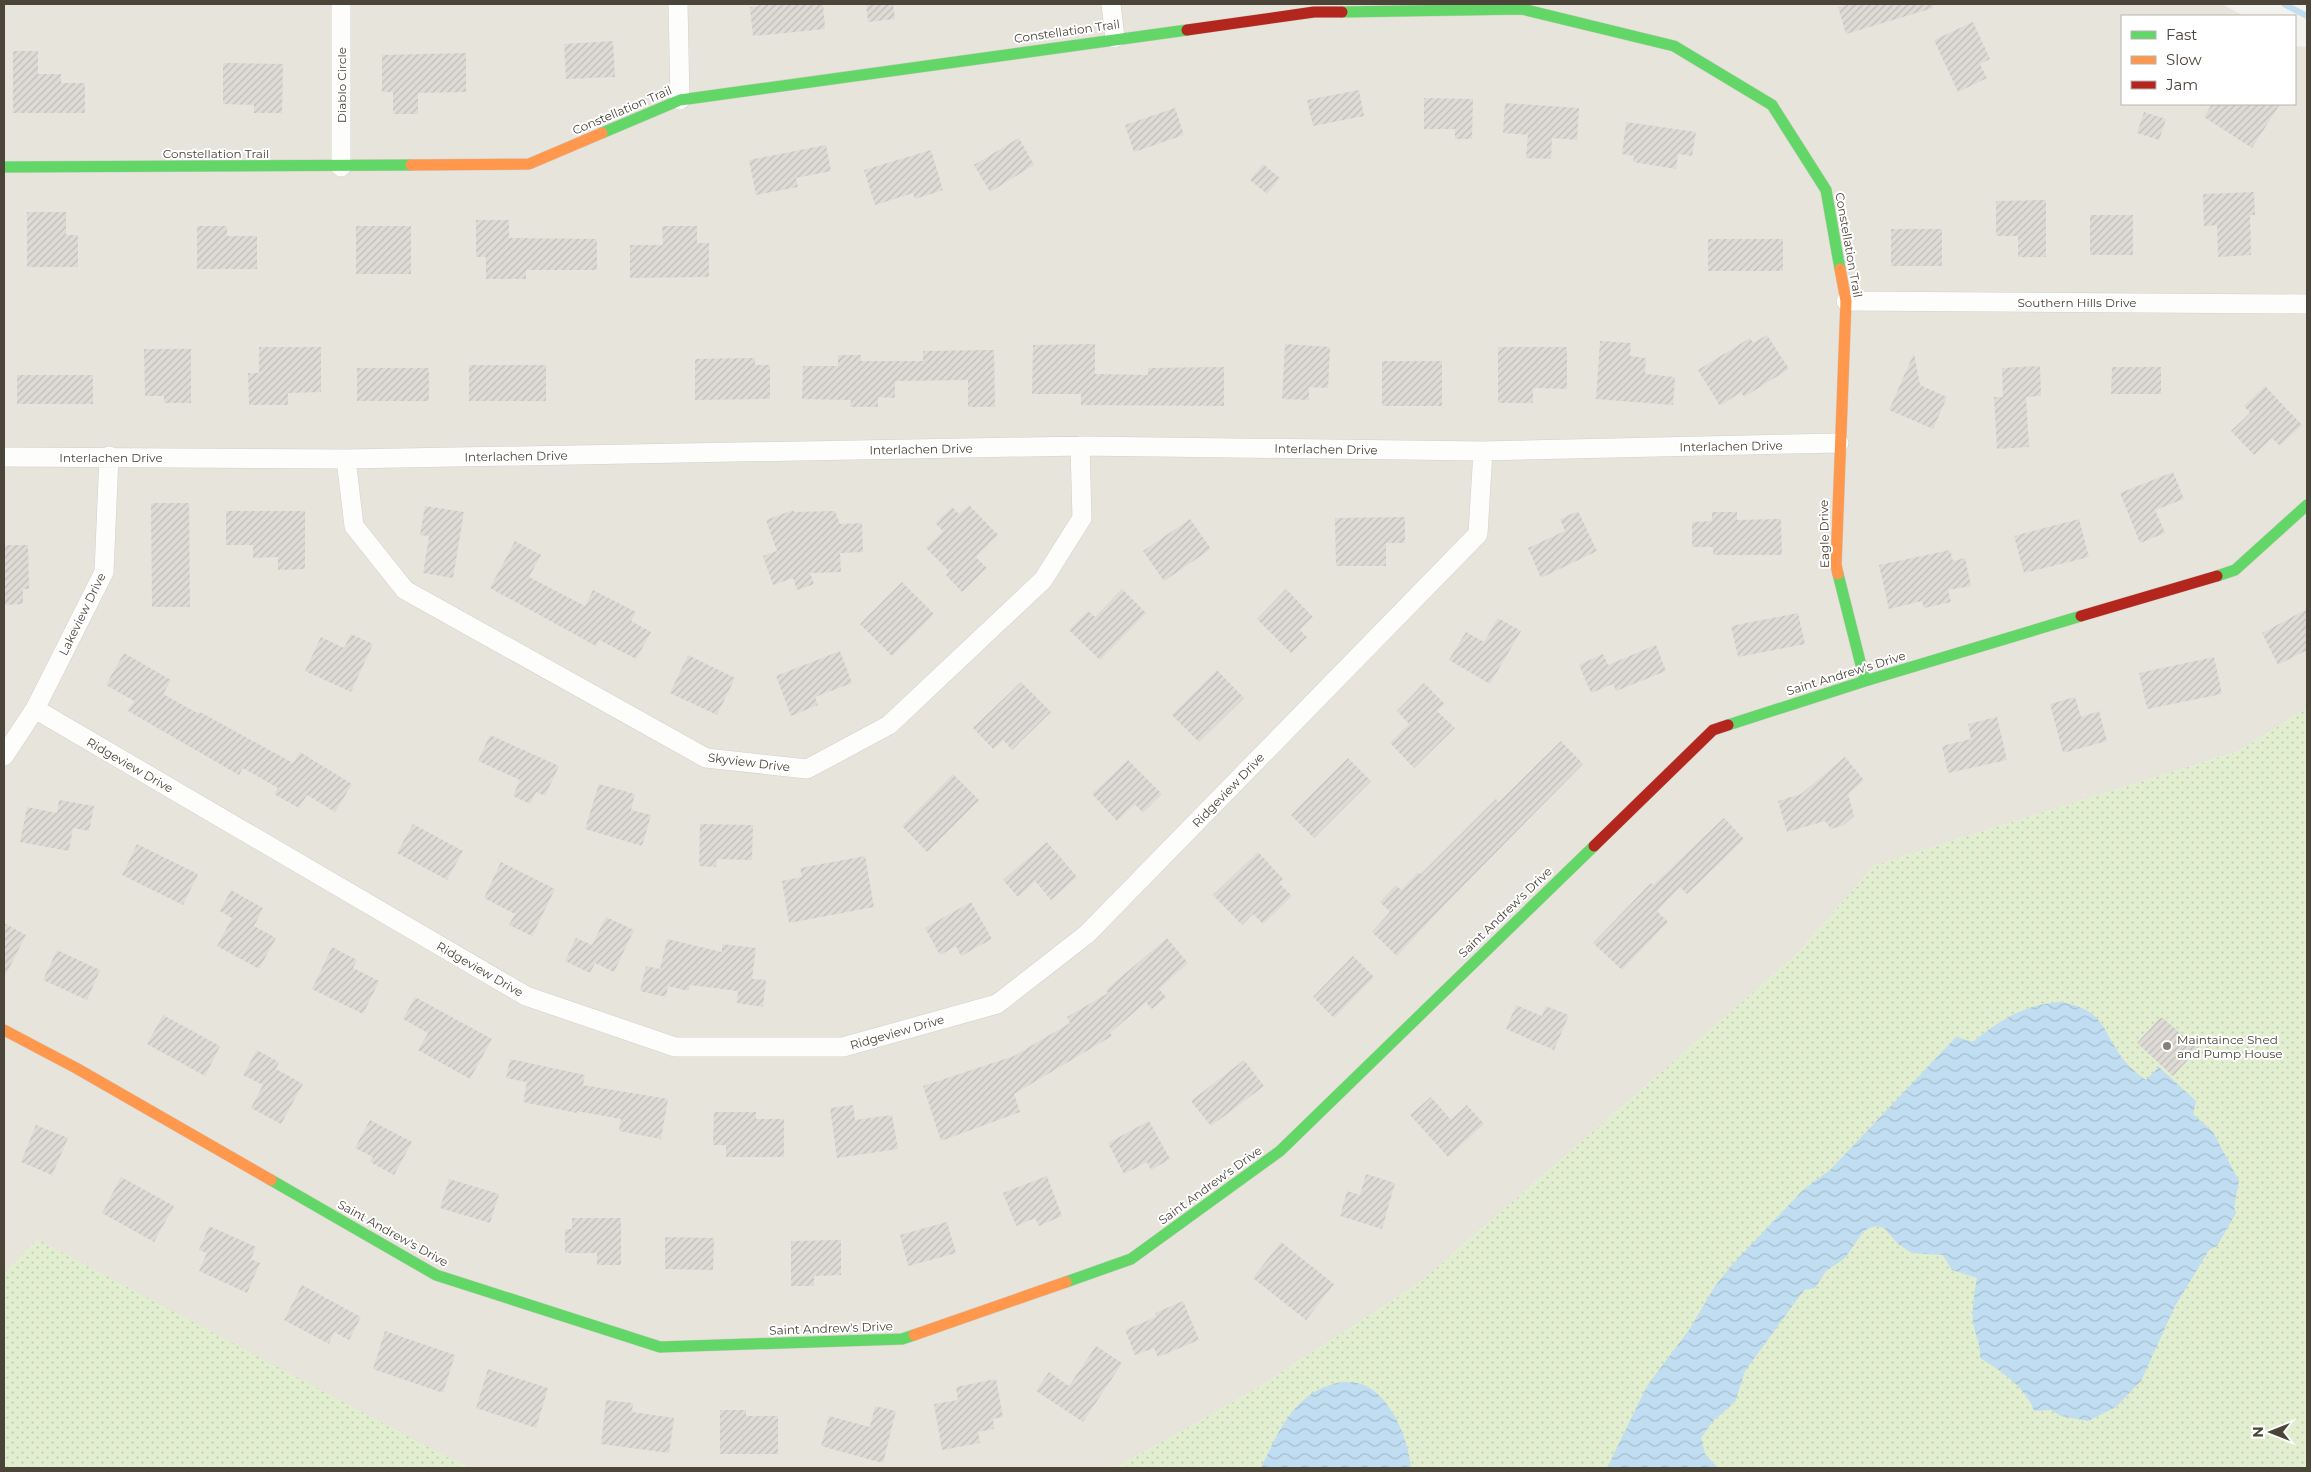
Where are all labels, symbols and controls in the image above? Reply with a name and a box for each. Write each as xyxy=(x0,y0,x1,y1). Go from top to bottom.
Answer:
legend xyxy=(2121,15,2296,105)
street label: Constellation Trail xyxy=(1013,16,1121,46)
text: Fast xyxy=(2166,25,2197,44)
street label: Diablo Circle xyxy=(334,47,349,123)
text: Slow xyxy=(2166,50,2202,69)
text: Jam xyxy=(2165,75,2198,94)
street label: Constellation Trail xyxy=(570,82,674,138)
street label: Constellation Trail xyxy=(163,146,269,161)
street label: Constellation Trail xyxy=(1832,191,1866,299)
street label: Southern Hills Drive xyxy=(2017,295,2137,310)
street label: Interlachen Drive xyxy=(1679,438,1783,454)
street label: Interlachen Drive xyxy=(869,441,973,457)
street label: Interlachen Drive xyxy=(1274,441,1378,457)
street label: Interlachen Drive xyxy=(464,448,568,464)
street label: Interlachen Drive xyxy=(59,450,163,465)
street label: Eagle Drive xyxy=(1816,500,1832,568)
street label: Lakeview Drive xyxy=(55,570,109,658)
street label: Saint Andrew's Drive xyxy=(1785,648,1907,698)
street label: Ridgeview Drive xyxy=(84,734,176,796)
street label: Skyview Drive xyxy=(707,750,791,774)
street label: Ridgeview Drive xyxy=(1189,750,1267,830)
street label: Saint Andrew's Drive xyxy=(1455,864,1555,960)
street label: Ridgeview Drive xyxy=(434,938,526,1000)
street label: Ridgeview Drive xyxy=(848,1011,946,1053)
place label: Maintaince Shed and Pump House xyxy=(2177,1032,2283,1061)
marker: Maintaince Shed and Pump House xyxy=(2161,1040,2173,1052)
street label: Saint Andrew's Drive xyxy=(1155,1143,1265,1227)
street label: Saint Andrew's Drive xyxy=(335,1196,451,1270)
street label: Saint Andrew's Drive xyxy=(769,1318,893,1338)
north arrow xyxy=(2246,1407,2296,1457)
text: N xyxy=(2249,1426,2267,1438)

